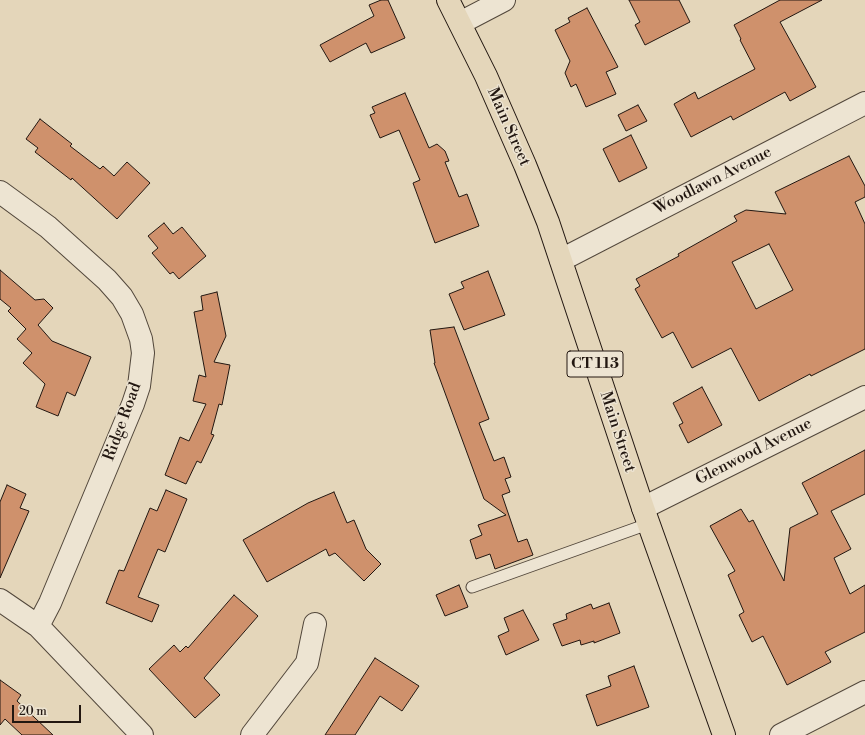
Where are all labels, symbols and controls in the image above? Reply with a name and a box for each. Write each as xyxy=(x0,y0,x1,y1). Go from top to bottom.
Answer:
street label: Main Street xyxy=(482,85,534,169)
street label: Woodlawn Avenue xyxy=(651,143,775,219)
road number: CT 113 xyxy=(567,351,623,377)
street label: Ridge Road xyxy=(100,380,146,464)
street label: Main Street xyxy=(595,389,639,475)
street label: Glenwood Avenue xyxy=(693,414,815,490)
scale bar xyxy=(14,697,83,723)
text: 20 m xyxy=(19,704,47,719)

